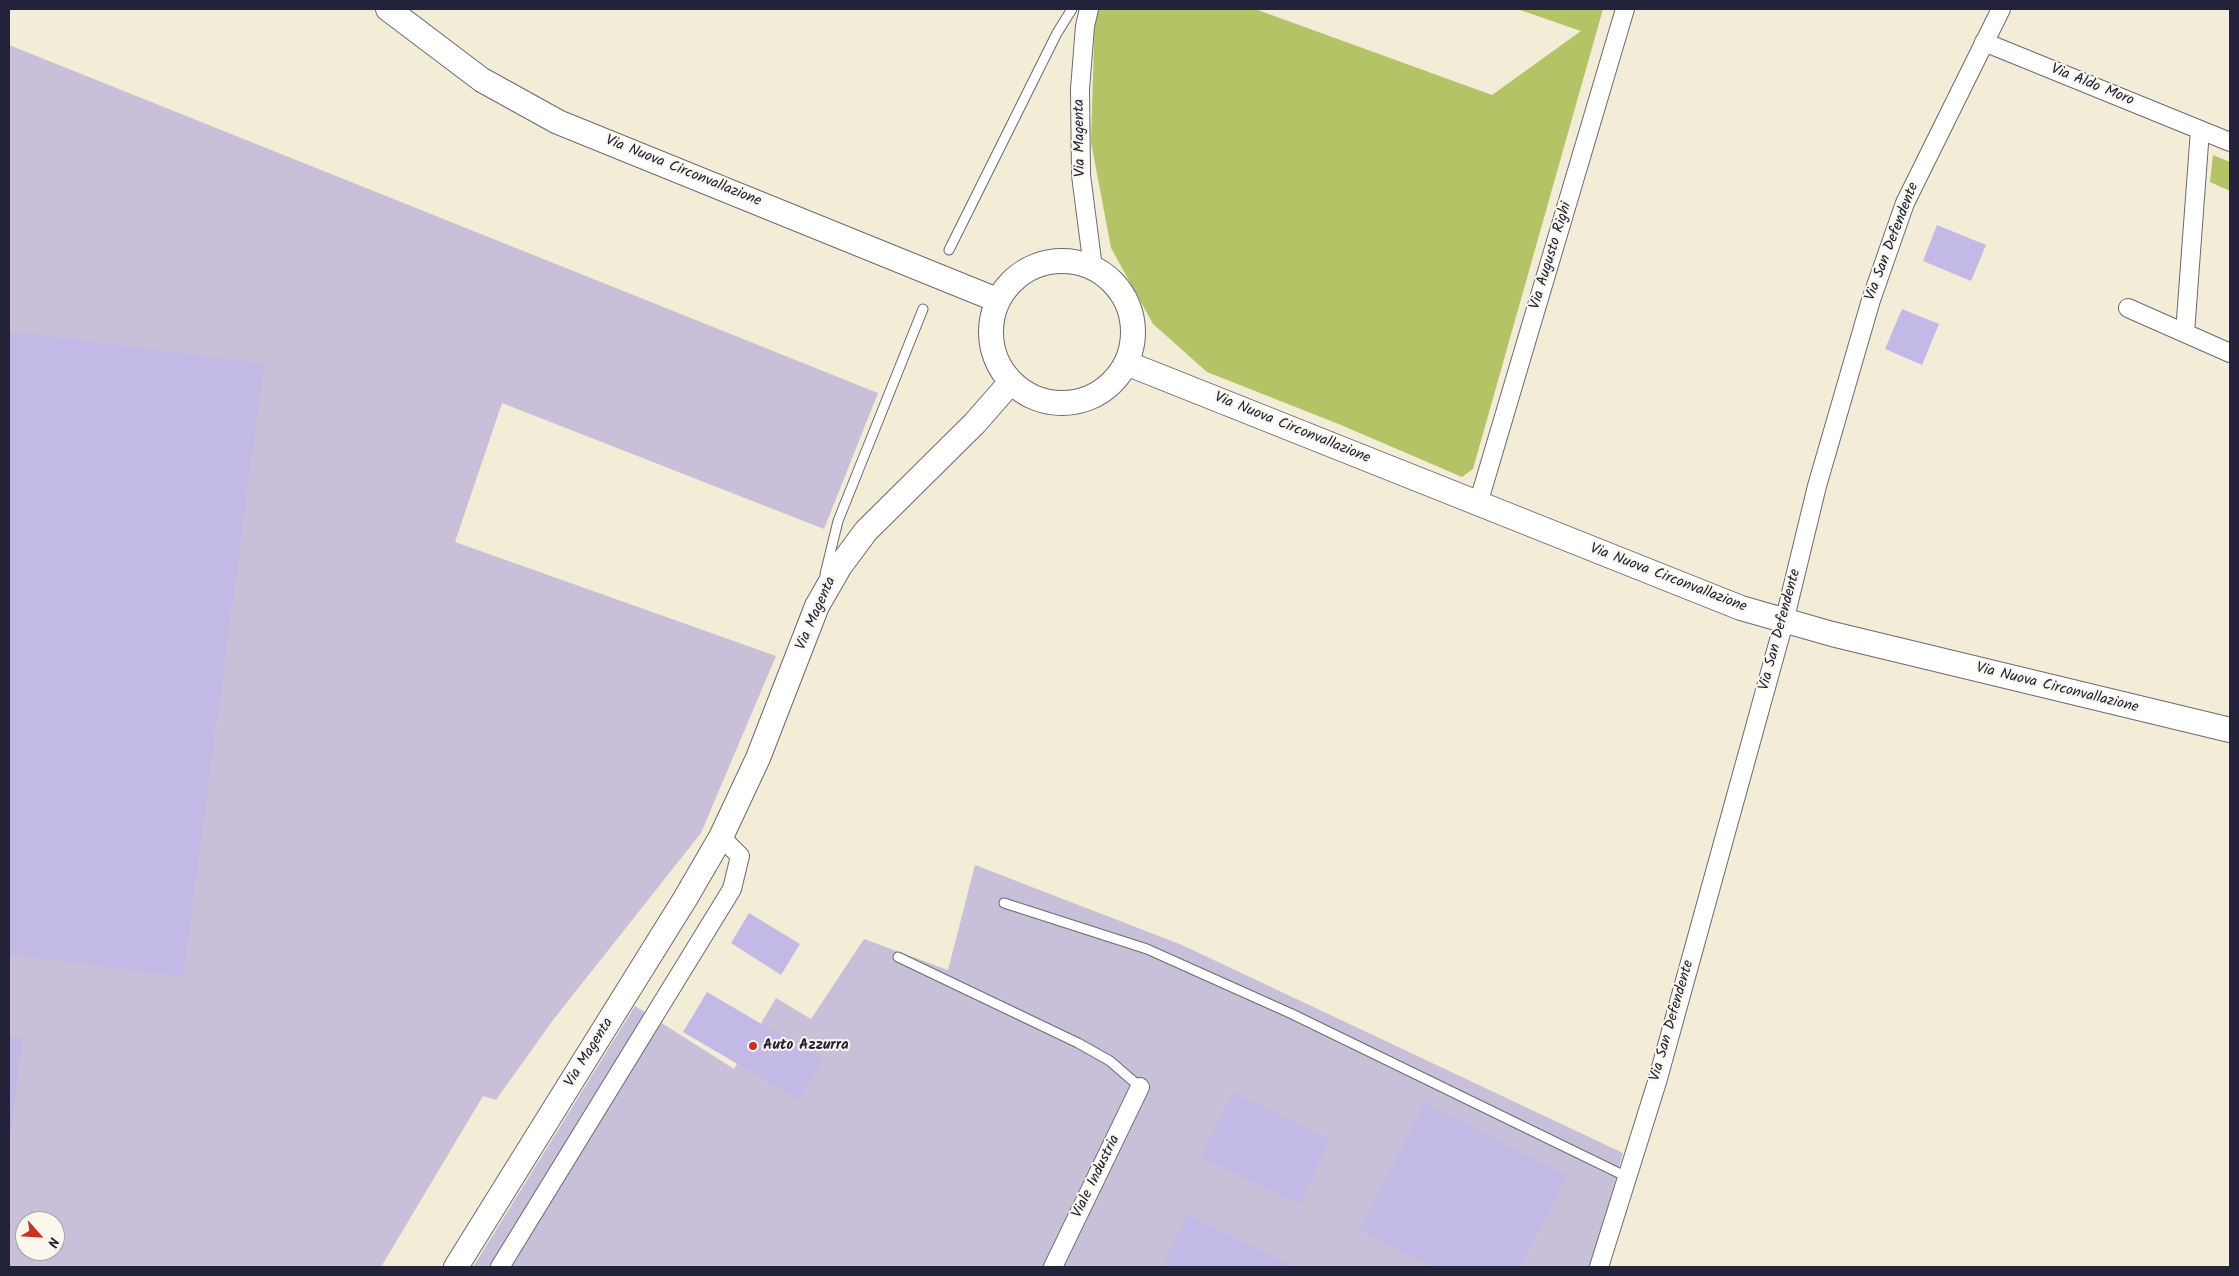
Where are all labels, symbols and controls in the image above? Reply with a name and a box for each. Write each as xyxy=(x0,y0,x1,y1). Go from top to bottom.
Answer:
street label: Via Aldo Moro xyxy=(2048,61,2136,111)
street label: Via Magenta xyxy=(1071,99,1091,177)
street label: Via Nuova Circonvallazione xyxy=(602,132,764,212)
street label: Via San Defendente xyxy=(1862,180,1924,304)
street label: Via Augusto Righi xyxy=(1527,200,1577,312)
street label: Via Nuova Circonvallazione xyxy=(1211,389,1373,469)
street label: Via Nuova Circonvallazione xyxy=(1587,541,1749,617)
street label: Via San Defendente xyxy=(1756,567,1806,693)
street label: Via Magenta xyxy=(793,575,841,653)
street label: Via Nuova Circonvallazione xyxy=(1974,660,2140,718)
street label: Via San Defendente xyxy=(1647,958,1699,1084)
street label: Via Magenta xyxy=(562,1015,618,1091)
place label: Auto Azzurra xyxy=(763,1037,849,1055)
marker: Auto Azzurra xyxy=(747,1040,759,1052)
street label: Viale Industria xyxy=(1069,1133,1125,1221)
north arrow xyxy=(15,1211,65,1261)
text: N xyxy=(41,1233,64,1251)

